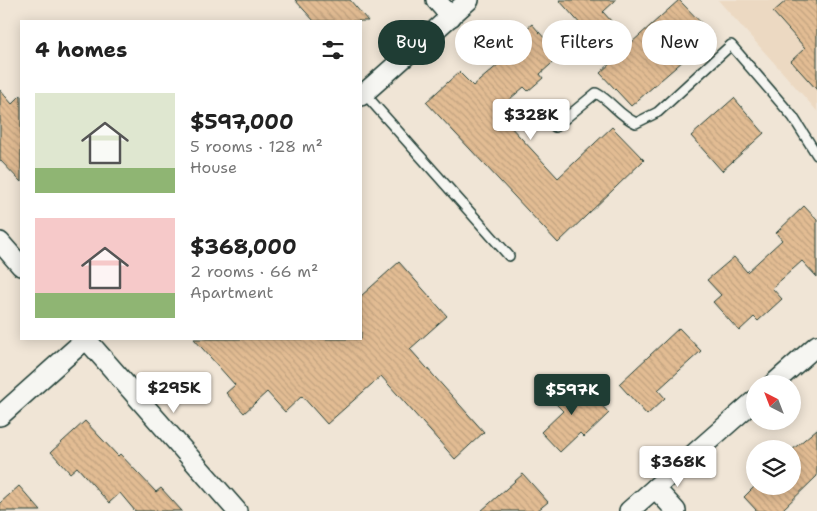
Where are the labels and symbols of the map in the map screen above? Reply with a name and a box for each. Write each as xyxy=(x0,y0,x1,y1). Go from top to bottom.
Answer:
pin: $328K xyxy=(496,98,566,141)
pin: $295K xyxy=(139,372,209,414)
pin: $597K xyxy=(537,374,607,416)
north arrow xyxy=(746,375,801,430)
pin: $368K xyxy=(643,446,713,488)

